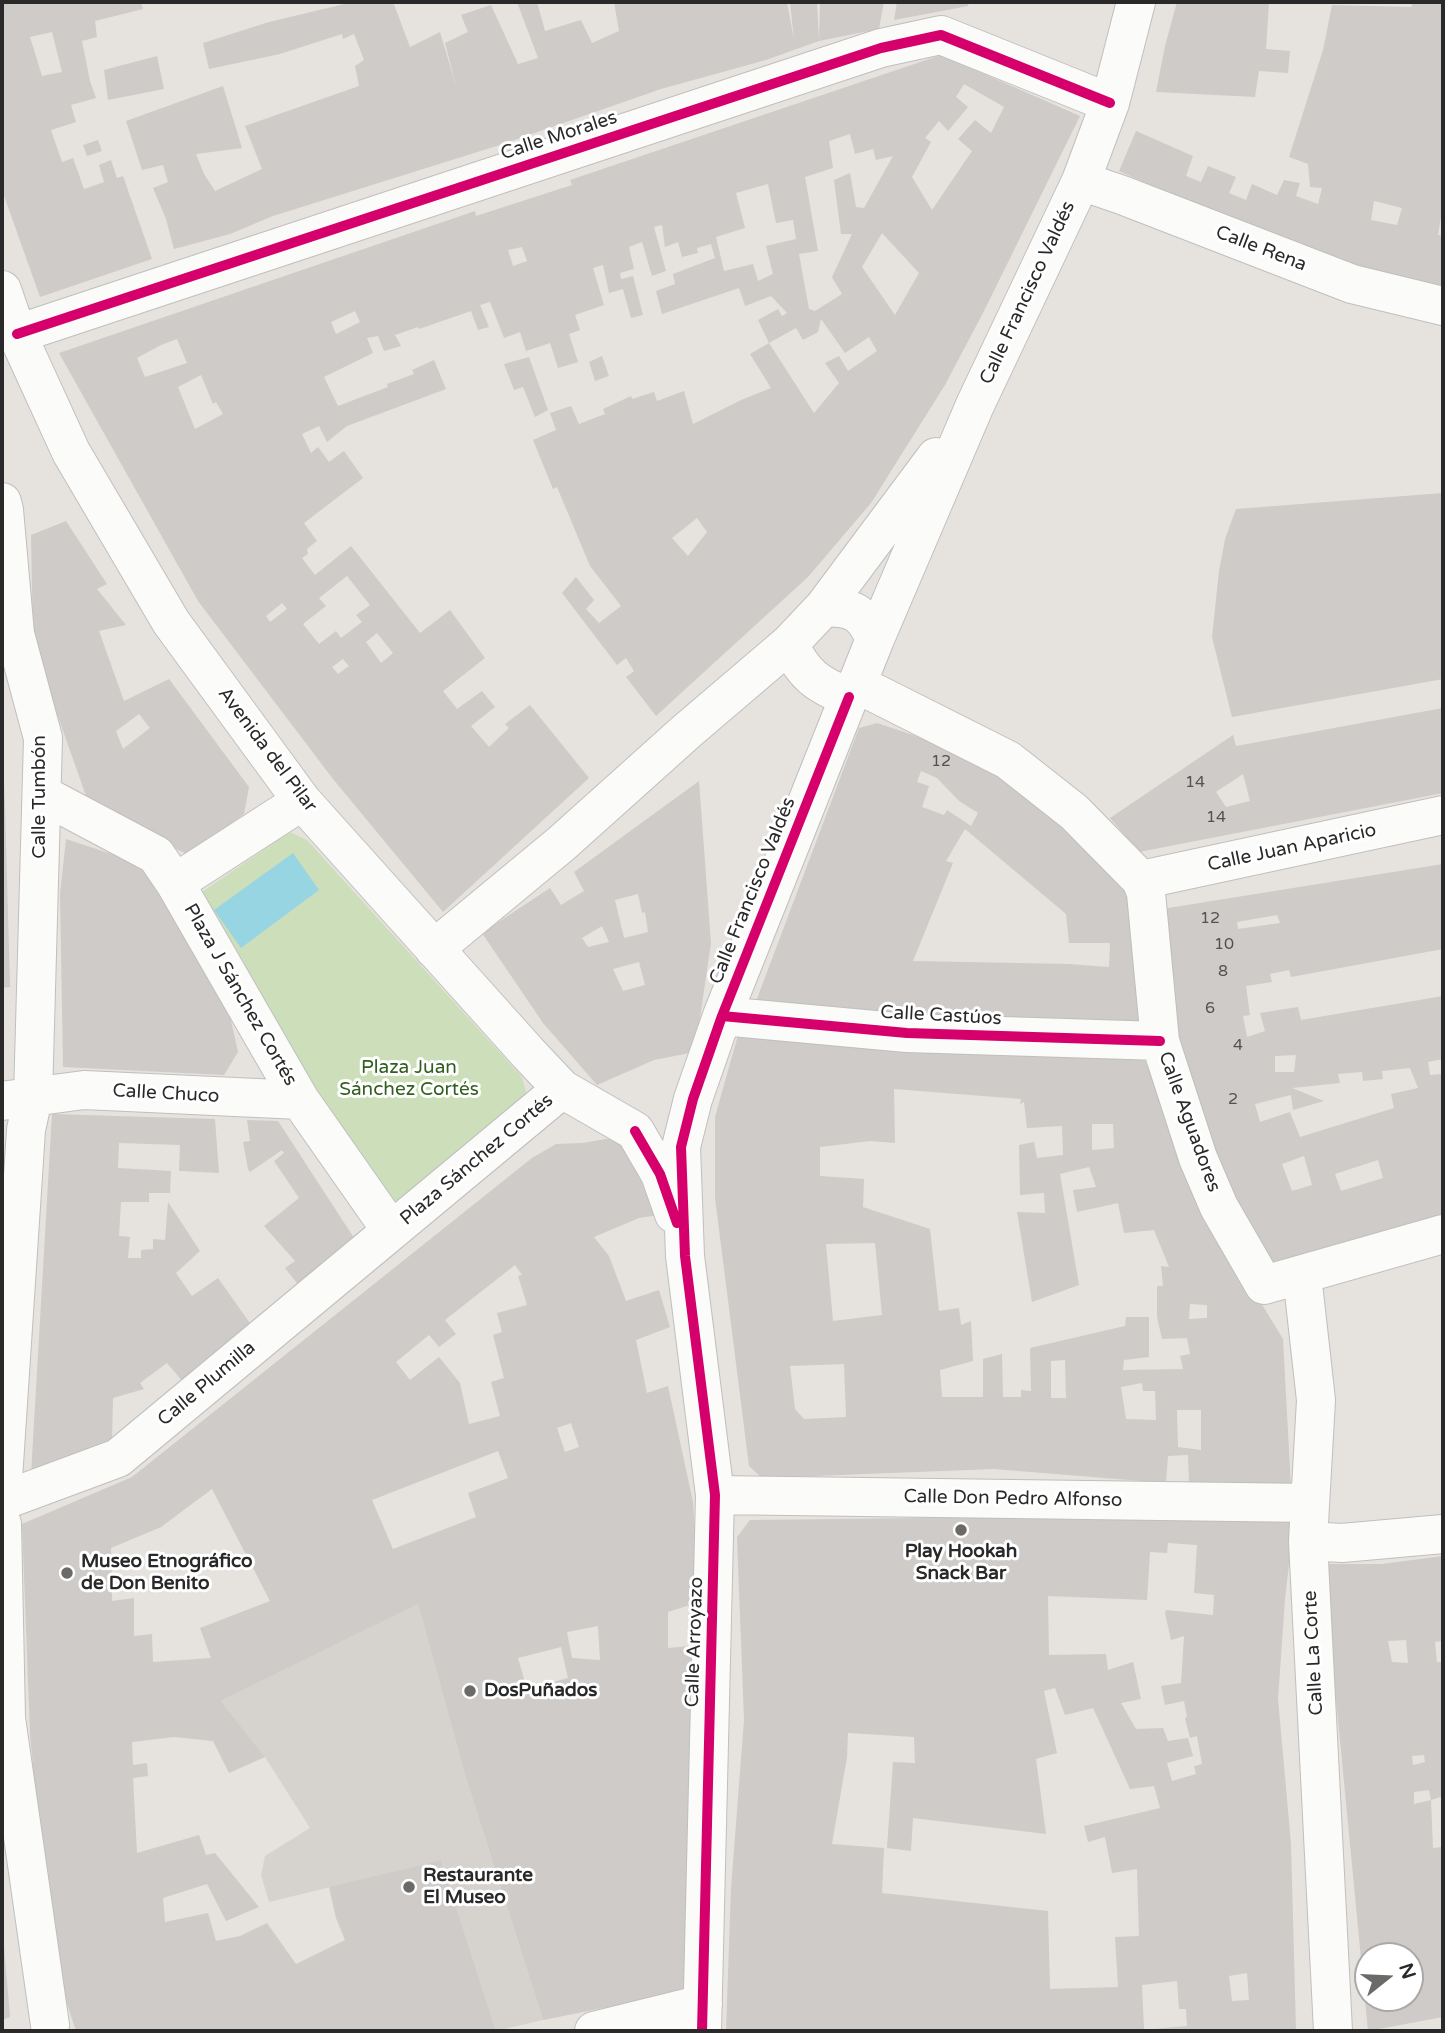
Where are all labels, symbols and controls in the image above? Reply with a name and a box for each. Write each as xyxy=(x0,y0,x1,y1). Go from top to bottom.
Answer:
street label: Calle Morales xyxy=(498,106,620,166)
street label: Calle Francisco Valdés xyxy=(976,198,1080,388)
street label: Calle Rena xyxy=(1212,221,1310,277)
street label: Avenida del Pilar xyxy=(213,683,321,817)
street label: Calle Tumbón xyxy=(29,735,51,859)
house number: 12 xyxy=(931,752,951,772)
house number: 14 xyxy=(1185,773,1205,793)
street label: Calle Francisco Valdés xyxy=(705,794,801,988)
house number: 14 xyxy=(1206,808,1226,828)
street label: Calle Juan Aparicio xyxy=(1206,819,1378,877)
street label: Plaza J Sánchez Cortés xyxy=(179,900,301,1090)
house number: 12 xyxy=(1200,909,1220,929)
house number: 10 xyxy=(1214,935,1234,955)
house number: 8 xyxy=(1218,962,1228,982)
house number: 6 xyxy=(1205,999,1215,1019)
street label: Calle Castúos xyxy=(880,1001,1002,1031)
house number: 4 xyxy=(1233,1036,1243,1056)
street label: Calle Aguadores xyxy=(1153,1049,1225,1195)
park label: Plaza Juan Sánchez Cortés xyxy=(339,1057,479,1101)
street label: Calle Chuco xyxy=(112,1080,220,1108)
street label: Plaza Sánchez Cortés xyxy=(396,1089,558,1231)
house number: 2 xyxy=(1228,1090,1238,1110)
street label: Calle Plumilla xyxy=(154,1337,260,1431)
street label: Calle Don Pedro Alfonso xyxy=(903,1486,1123,1512)
marker: Play Hookah Snack Bar xyxy=(953,1522,969,1538)
place label: Play Hookah Snack Bar xyxy=(905,1541,1017,1585)
place label: Museo Etnográfico de Don Benito xyxy=(81,1551,253,1595)
marker: Museo Etnográfico de Don Benito xyxy=(59,1565,75,1581)
street label: Calle Arroyazo xyxy=(681,1576,709,1708)
street label: Calle La Corte xyxy=(1299,1590,1329,1716)
place label: DosPuñados xyxy=(484,1680,597,1702)
marker: DosPuñados xyxy=(462,1683,478,1699)
place label: Restaurante El Museo xyxy=(423,1865,533,1909)
marker: Restaurante El Museo xyxy=(401,1879,417,1895)
north arrow xyxy=(1354,1942,1424,2012)
text: N xyxy=(1394,1960,1420,1982)

